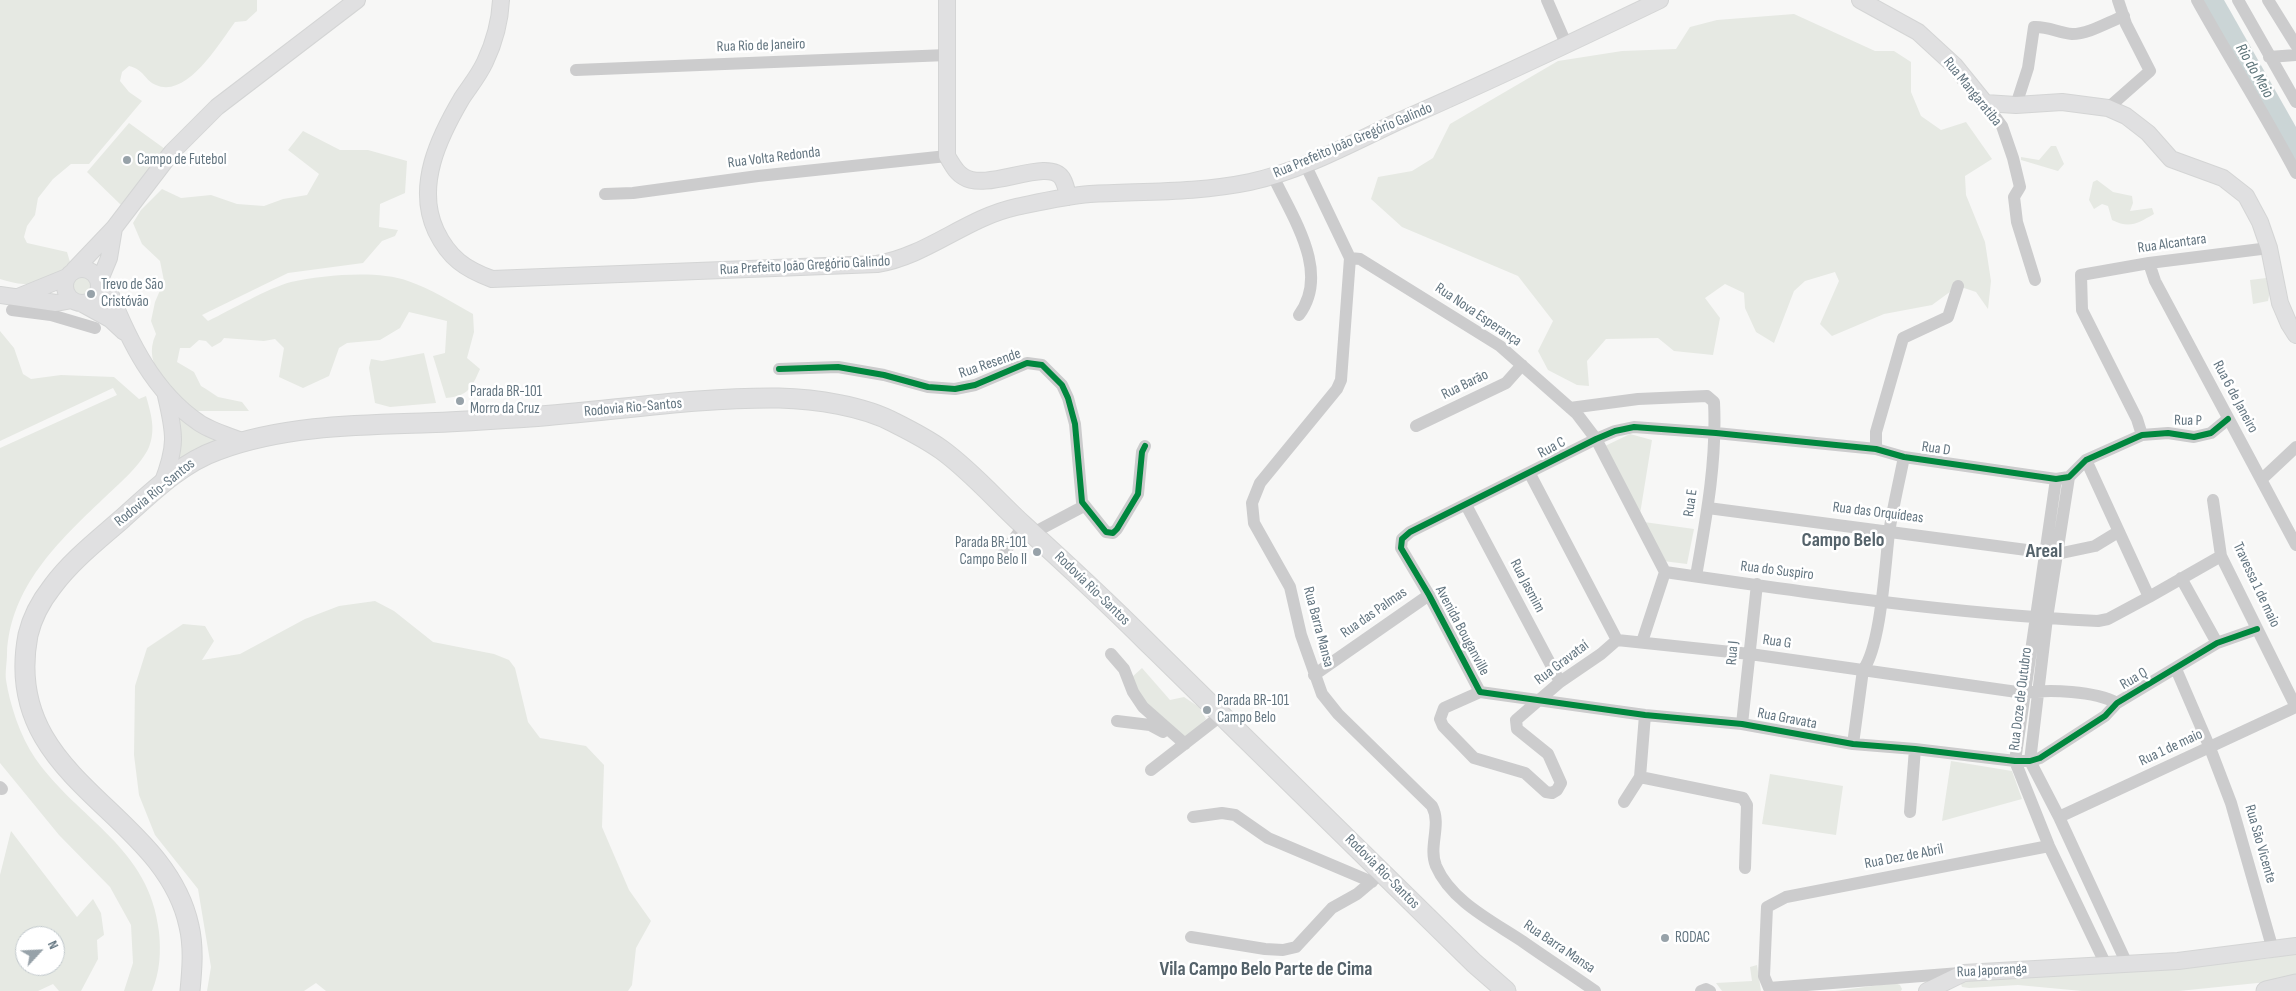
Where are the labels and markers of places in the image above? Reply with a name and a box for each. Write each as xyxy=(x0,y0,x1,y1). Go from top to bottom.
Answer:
place label: Campo de Futebol xyxy=(137,151,227,169)
marker: Campo de Futebol xyxy=(121,154,133,166)
place label: Trevo de São Cristóvão xyxy=(101,276,163,311)
marker: Trevo de São Cristóvão xyxy=(85,288,97,300)
place label: Parada BR-101 Morro da Cruz xyxy=(470,383,542,418)
marker: Parada BR-101 Morro da Cruz xyxy=(454,395,466,407)
place label: Parada BR-101 Campo Belo II xyxy=(955,534,1027,569)
marker: Parada BR-101 Campo Belo II xyxy=(1031,546,1043,558)
place label: Parada BR-101 Campo Belo xyxy=(1217,692,1289,727)
marker: Parada BR-101 Campo Belo xyxy=(1201,704,1213,716)
place label: RODAC xyxy=(1675,929,1710,947)
marker: RODAC xyxy=(1659,932,1671,944)

